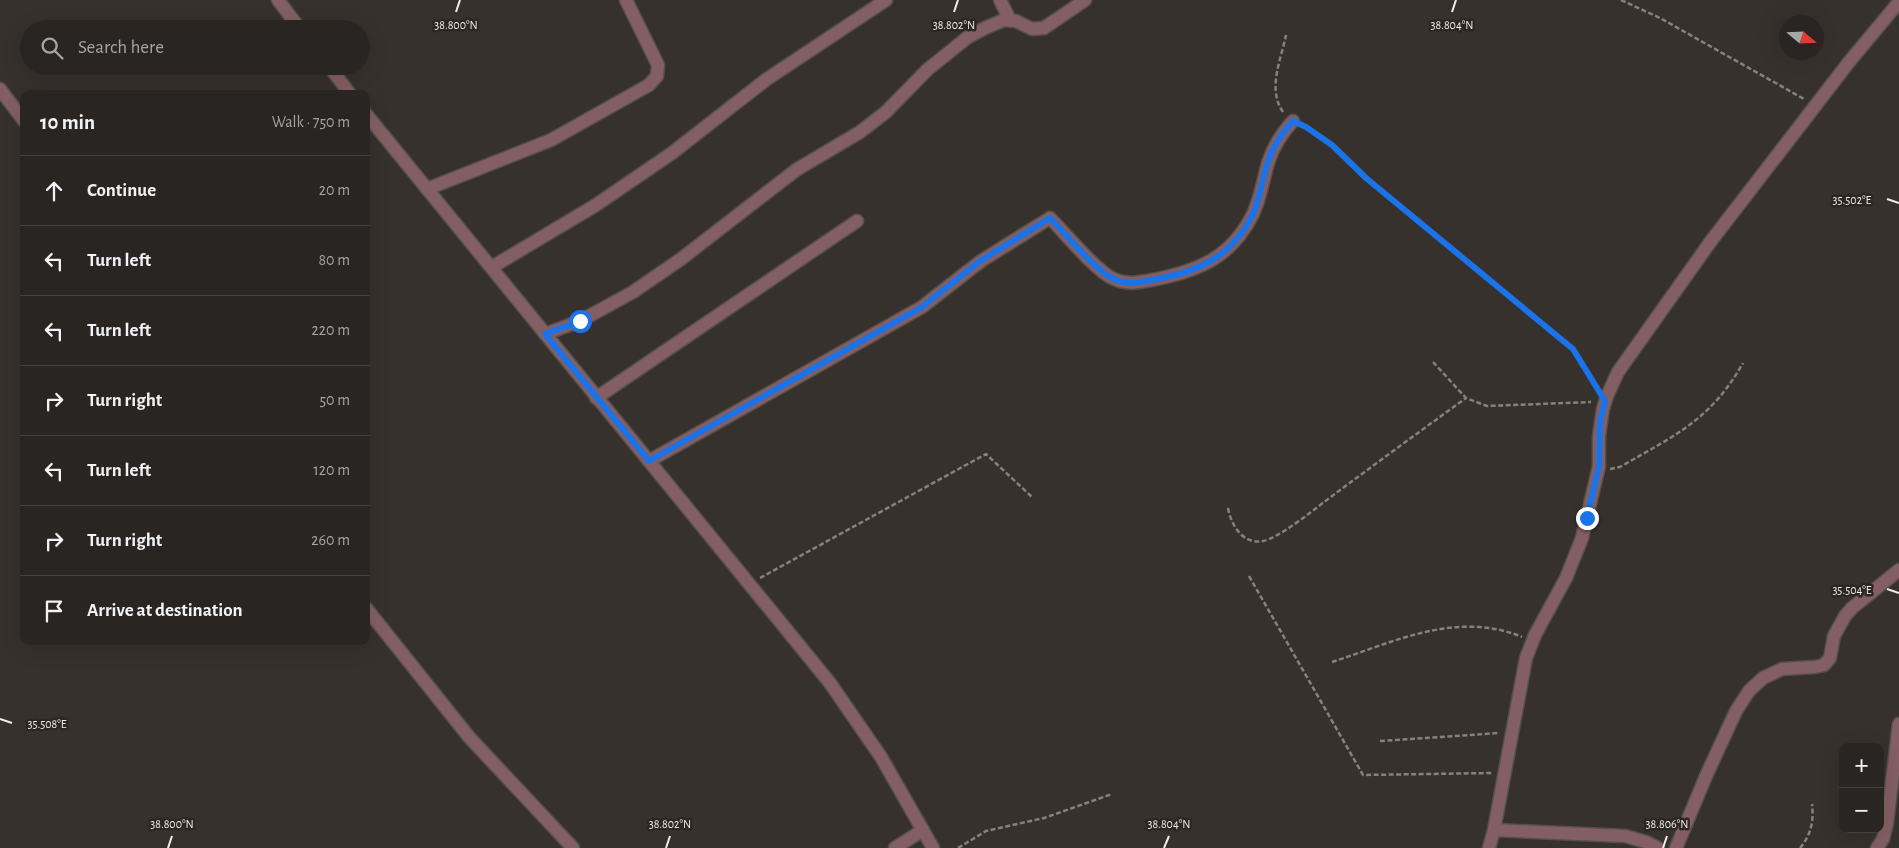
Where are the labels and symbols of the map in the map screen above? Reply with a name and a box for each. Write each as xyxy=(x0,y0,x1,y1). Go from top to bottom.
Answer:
north arrow xyxy=(1779,15,1824,60)
text: 38.800°N xyxy=(434,19,478,31)
text: 38.802°N xyxy=(933,19,975,31)
text: 38.804°N xyxy=(1431,19,1473,31)
text: 35.502°E xyxy=(1833,194,1872,206)
route start xyxy=(569,310,592,333)
route end xyxy=(1576,507,1599,530)
text: 35.504°E xyxy=(1832,584,1872,596)
text: 35.508°E xyxy=(27,718,67,730)
text: 38.800°N xyxy=(150,818,194,830)
text: 38.802°N xyxy=(649,818,691,830)
text: 38.804°N xyxy=(1148,818,1190,830)
text: 38.806°N xyxy=(1646,818,1688,830)

